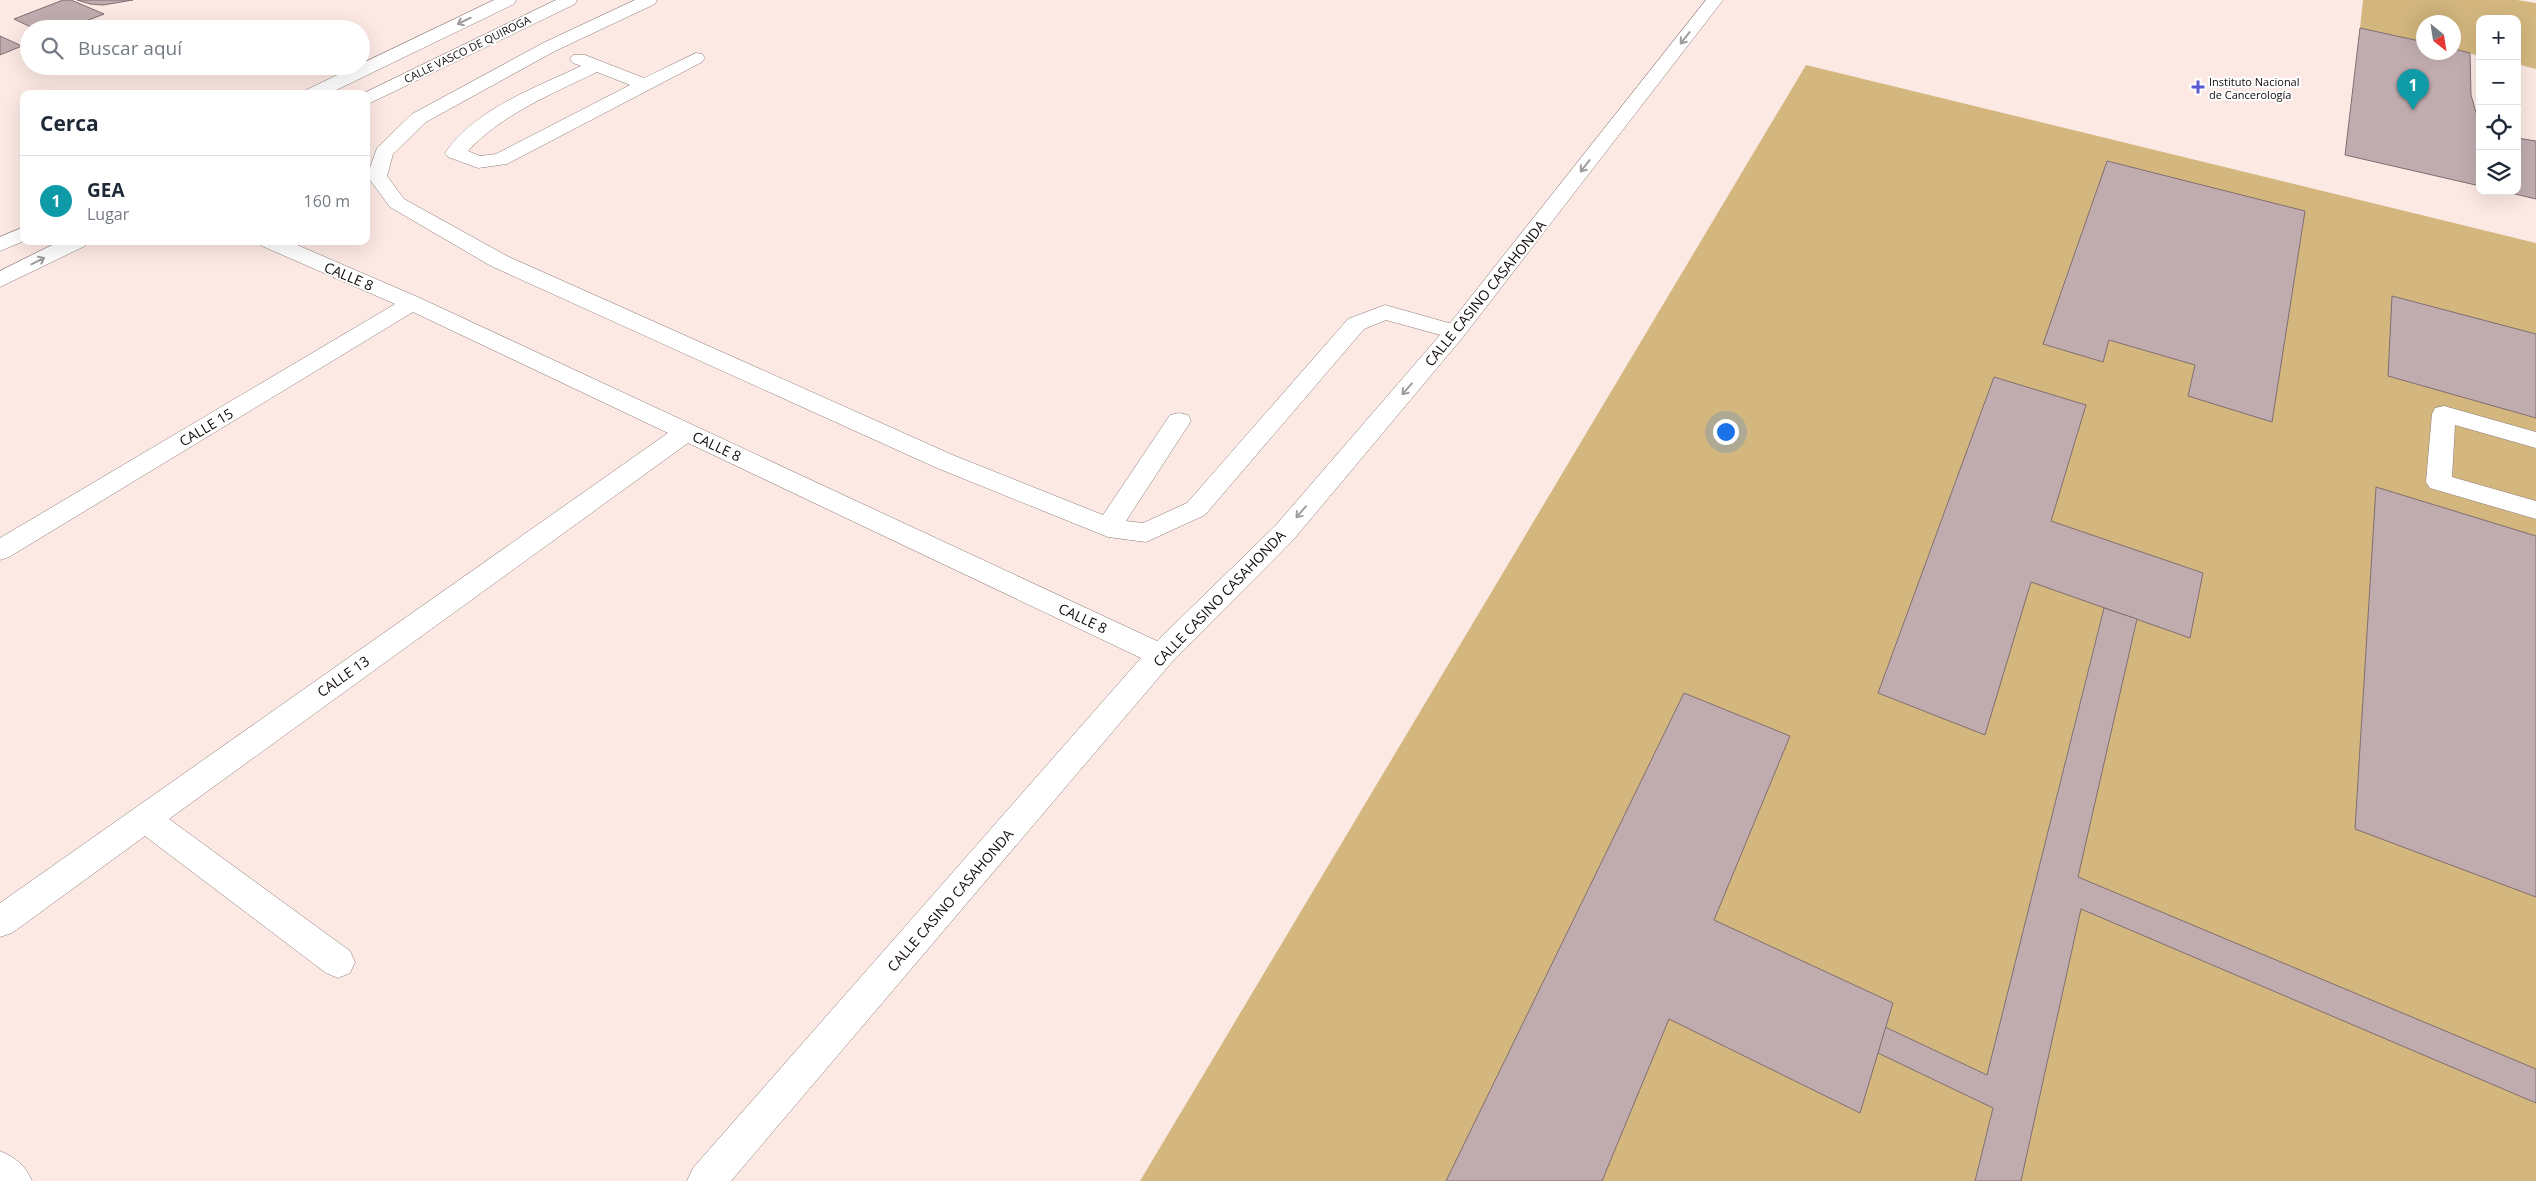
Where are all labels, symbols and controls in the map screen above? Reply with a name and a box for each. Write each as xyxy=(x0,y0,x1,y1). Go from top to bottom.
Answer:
street label: CALLE VASCO DE QUIROGA xyxy=(401,12,533,86)
north arrow xyxy=(2416,15,2461,60)
map controls xyxy=(2476,15,2521,195)
button: + xyxy=(2476,15,2521,60)
one-way arrow xyxy=(457,16,472,26)
search box xyxy=(20,20,370,75)
one-way arrow xyxy=(1680,31,1691,44)
icon: search xyxy=(38,34,66,62)
text: Buscar aquí xyxy=(78,35,182,61)
button: − xyxy=(2476,60,2521,105)
pin: 1 xyxy=(2397,69,2429,110)
place label: Instituto Nacional de Cancerología xyxy=(2209,74,2300,102)
marker: Instituto Nacional de Cancerología xyxy=(2191,80,2205,94)
button: locate xyxy=(2476,105,2521,150)
text: Cerca xyxy=(40,109,99,137)
button: layers xyxy=(2476,150,2521,195)
one-way arrow xyxy=(1580,159,1590,173)
text: GEA xyxy=(87,177,125,203)
text: 1 xyxy=(51,190,61,212)
text: 160 m xyxy=(304,190,350,212)
text: Lugar xyxy=(87,203,129,225)
street label: CALLE CASINO CASAHONDA xyxy=(1420,216,1550,370)
one-way arrow xyxy=(30,256,45,265)
street label: CALLE 8 xyxy=(321,257,377,295)
one-way arrow xyxy=(1401,382,1413,395)
street label: CALLE 15 xyxy=(176,403,236,451)
your location xyxy=(1713,419,1739,445)
street label: CALLE 8 xyxy=(690,426,744,466)
one-way arrow xyxy=(1296,506,1307,519)
street label: CALLE CASINO CASAHONDA xyxy=(1149,525,1289,670)
street label: CALLE 8 xyxy=(1056,598,1110,638)
street label: CALLE 13 xyxy=(313,651,373,701)
street label: CALLE CASINO CASAHONDA xyxy=(883,825,1017,975)

